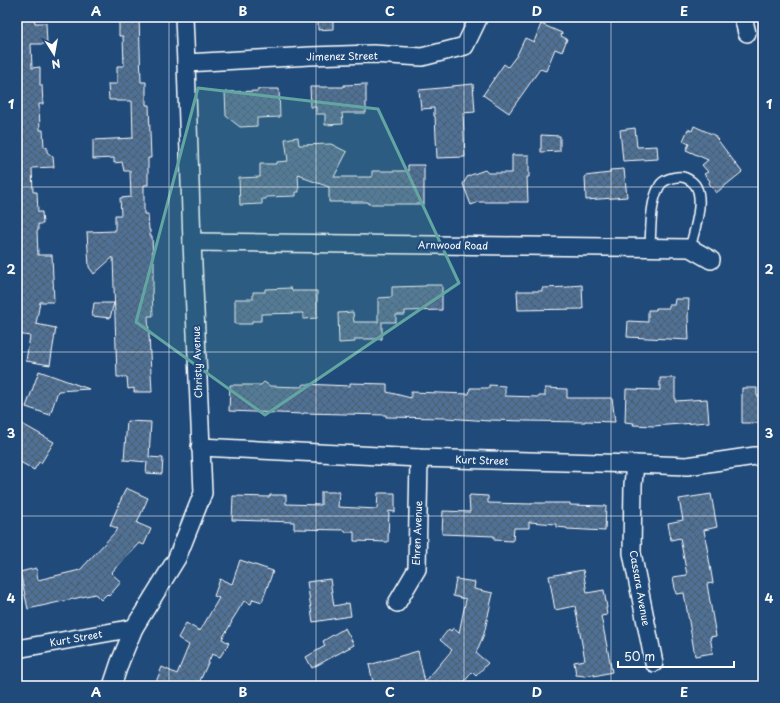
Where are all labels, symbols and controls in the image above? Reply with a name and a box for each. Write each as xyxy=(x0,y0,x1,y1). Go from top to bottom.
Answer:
text: A xyxy=(91,1,101,20)
text: B xyxy=(239,1,248,20)
text: C xyxy=(385,1,395,20)
text: D xyxy=(532,1,542,20)
text: E xyxy=(680,1,688,20)
north arrow xyxy=(34,34,74,74)
street label: Jimenez Street xyxy=(306,47,378,64)
text: N xyxy=(50,55,62,74)
text: 1 xyxy=(8,94,14,113)
text: 1 xyxy=(766,94,772,113)
street label: Arnwood Road xyxy=(418,236,488,253)
text: 2 xyxy=(6,259,16,278)
text: 2 xyxy=(764,259,774,278)
street label: Christy Avenue xyxy=(188,325,206,398)
text: 3 xyxy=(7,423,16,442)
text: 3 xyxy=(765,423,774,442)
street label: Kurt Street xyxy=(455,451,509,468)
street label: Ehren Avenue xyxy=(408,500,425,566)
street label: Cassara Avenue xyxy=(626,549,655,627)
text: 4 xyxy=(7,588,16,607)
text: 4 xyxy=(765,588,774,607)
street label: Kurt Street xyxy=(48,626,103,650)
scale bar xyxy=(618,643,734,669)
text: 50 m xyxy=(624,647,655,665)
text: A xyxy=(91,682,101,701)
text: B xyxy=(239,682,248,701)
text: C xyxy=(385,682,395,701)
text: D xyxy=(532,682,542,701)
text: E xyxy=(680,682,688,701)

